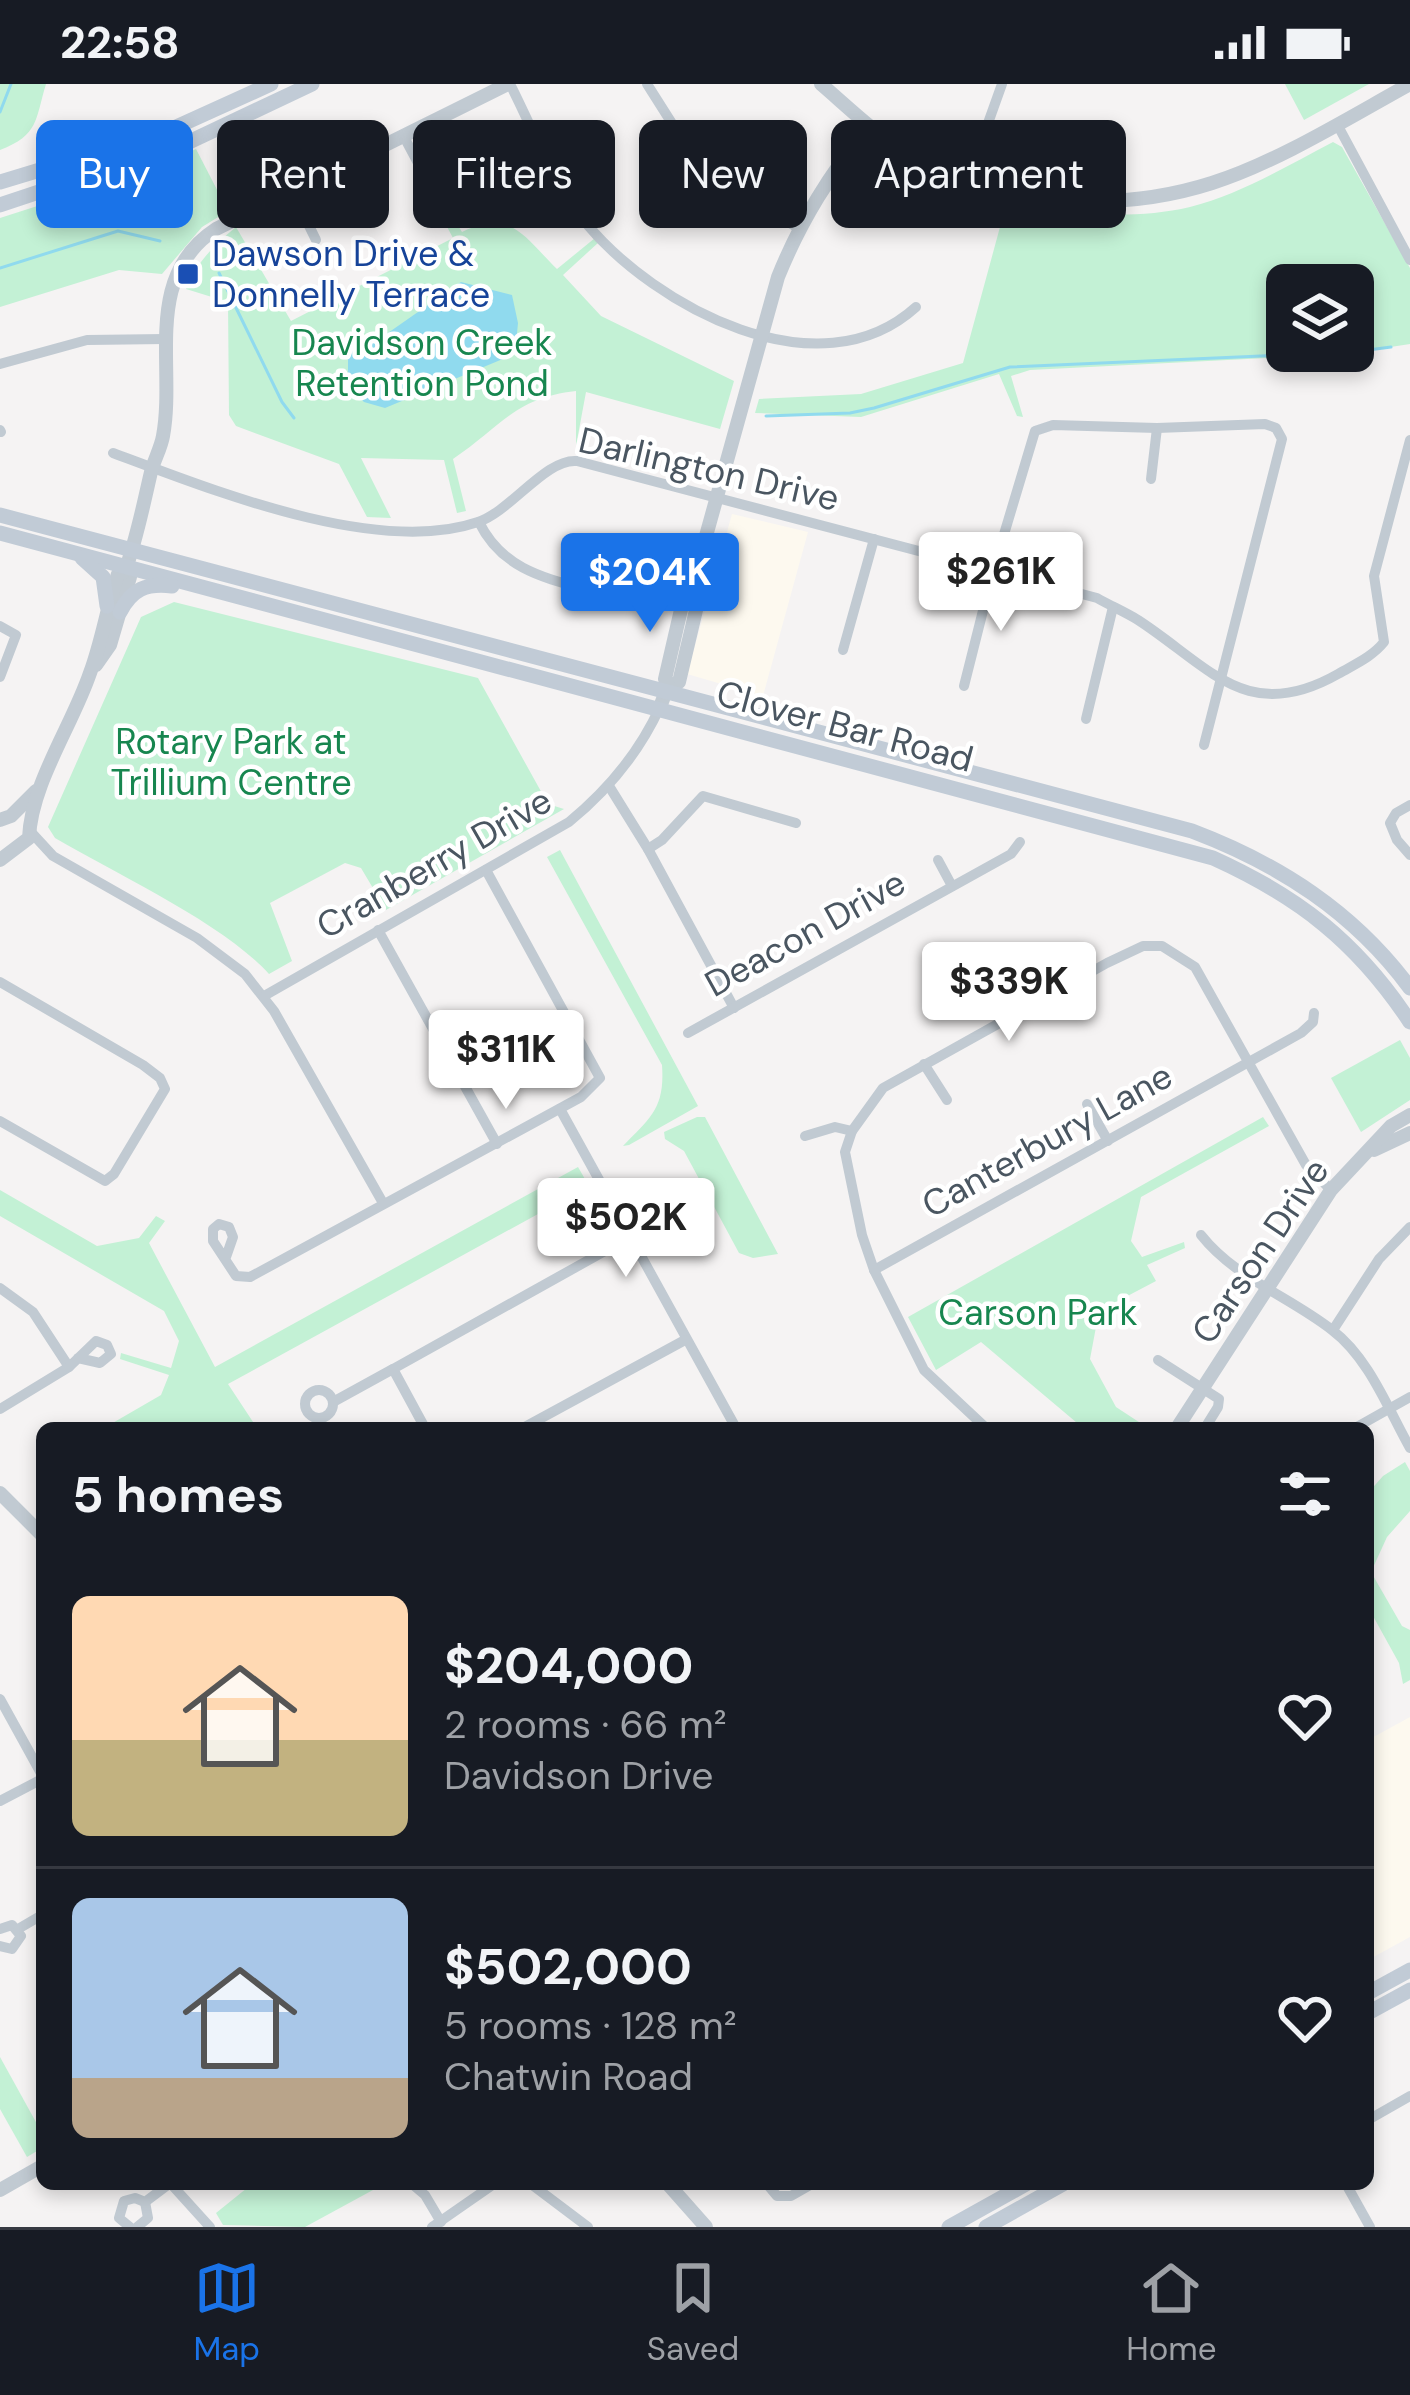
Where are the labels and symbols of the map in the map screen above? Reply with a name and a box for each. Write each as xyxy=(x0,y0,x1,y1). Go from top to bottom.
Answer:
place label: Dawson Drive & Donnelly Terrace xyxy=(212,230,490,318)
marker: Dawson Drive & Donnelly Terrace xyxy=(175,261,201,287)
park label: Davidson Creek Retention Pond xyxy=(291,319,553,407)
street label: Darlington Drive xyxy=(574,416,844,522)
pin: $261K xyxy=(917,532,1085,634)
pin: $204K xyxy=(566,533,734,635)
street label: Clover Bar Road xyxy=(712,669,978,783)
park label: Rotary Park at Trillium Centre xyxy=(110,718,352,806)
street label: Cranberry Drive xyxy=(308,777,560,949)
street label: Deacon Drive xyxy=(696,859,914,1007)
pin: $339K xyxy=(925,942,1093,1044)
pin: $311K xyxy=(422,1010,590,1112)
street label: Canterbury Lane xyxy=(914,1052,1180,1228)
street label: Carson Drive xyxy=(1181,1149,1339,1353)
pin: $502K xyxy=(542,1178,710,1280)
park label: Carson Park xyxy=(938,1289,1138,1336)

